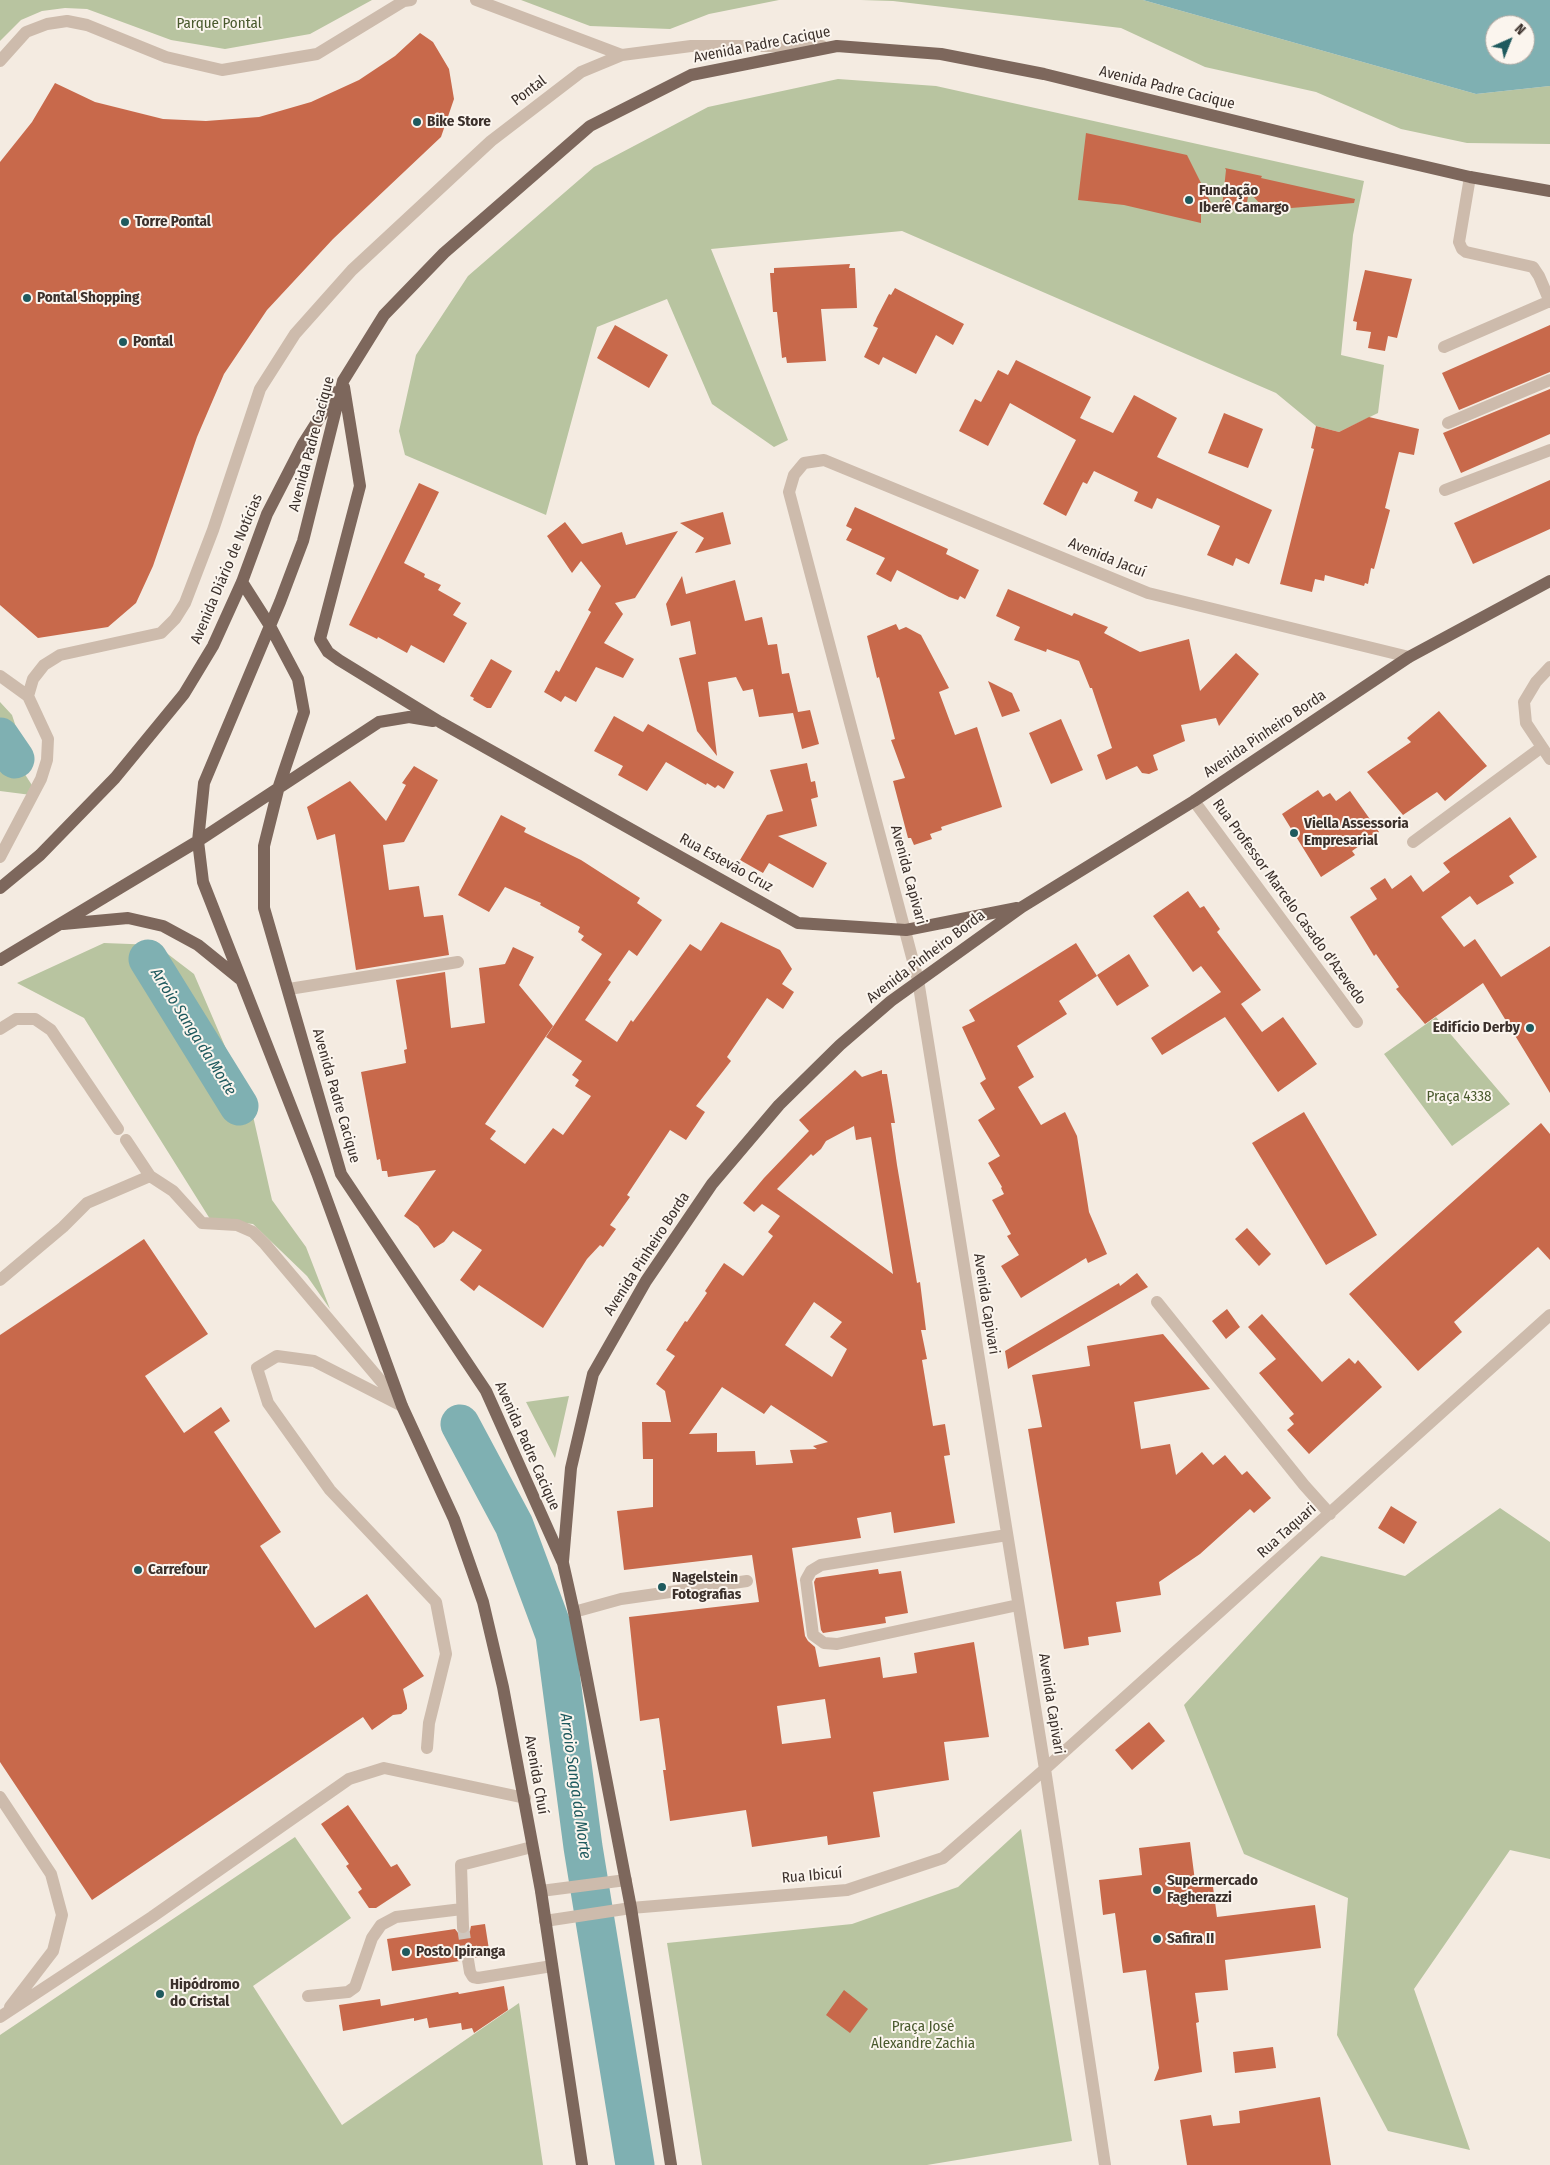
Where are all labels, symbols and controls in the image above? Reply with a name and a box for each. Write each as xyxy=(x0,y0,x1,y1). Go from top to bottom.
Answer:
park label: Parque Pontal xyxy=(176,15,262,33)
north arrow xyxy=(1485,15,1535,65)
text: N xyxy=(1511,21,1529,39)
street label: Avenida Padre Cacique xyxy=(692,23,832,67)
street label: Avenida Padre Cacique xyxy=(1097,62,1237,114)
street label: Pontal xyxy=(508,72,550,110)
place label: Bike Store xyxy=(427,113,491,131)
marker: Bike Store xyxy=(411,116,423,128)
place label: Fundação Iberê Camargo xyxy=(1199,182,1289,217)
marker: Fundação Iberê Camargo xyxy=(1183,194,1195,206)
place label: Torre Pontal xyxy=(135,213,211,231)
marker: Torre Pontal xyxy=(119,216,131,228)
place label: Pontal Shopping xyxy=(37,289,139,307)
marker: Pontal Shopping xyxy=(21,292,33,304)
place label: Pontal xyxy=(133,333,173,351)
marker: Pontal xyxy=(117,336,129,348)
street label: Avenida Padre Cacique xyxy=(285,375,339,513)
street label: Avenida Diário de Notícias xyxy=(187,491,267,647)
street label: Avenida Jacuí xyxy=(1066,534,1148,582)
street label: Avenida Pinheiro Borda xyxy=(1200,686,1330,782)
street label: Rua Professor Marcelo Casado d'Azevedo xyxy=(1208,796,1370,1008)
place label: Viella Assessoria Empresarial xyxy=(1304,815,1409,850)
street label: Avenida Capivari xyxy=(886,823,930,927)
marker: Viella Assessoria Empresarial xyxy=(1288,827,1300,839)
street label: Rua Estevão Cruz xyxy=(676,830,776,896)
street label: Avenida Pinheiro Borda xyxy=(863,907,989,1007)
water label: Arroio Sanga da Morte xyxy=(146,965,240,1099)
place label: Edifício Derby xyxy=(1433,1019,1520,1037)
marker: Edifício Derby xyxy=(1524,1022,1536,1034)
street label: Avenida Padre Cacique xyxy=(308,1027,364,1165)
park label: Praça 4338 xyxy=(1427,1088,1491,1106)
street label: Avenida Pinheiro Borda xyxy=(600,1189,694,1319)
street label: Avenida Capivari xyxy=(969,1252,1003,1356)
street label: Avenida Padre Cacique xyxy=(491,1379,563,1513)
street label: Rua Taquari xyxy=(1254,1500,1320,1562)
place label: Carrefour xyxy=(148,1561,207,1579)
marker: Carrefour xyxy=(132,1564,144,1576)
place label: Nagelstein Fotografias xyxy=(672,1569,741,1604)
marker: Nagelstein Fotografias xyxy=(656,1581,668,1593)
street label: Avenida Capivari xyxy=(1034,1652,1068,1756)
water label: Arroio Sanga da Morte xyxy=(555,1712,595,1860)
street label: Avenida Chuí xyxy=(520,1734,552,1816)
street label: Rua Ibicuí xyxy=(781,1864,843,1888)
place label: Supermercado Fagherazzi xyxy=(1167,1872,1258,1907)
marker: Supermercado Fagherazzi xyxy=(1151,1884,1163,1896)
place label: Safira II xyxy=(1167,1930,1214,1948)
marker: Safira II xyxy=(1151,1933,1163,1945)
place label: Posto Ipiranga xyxy=(416,1943,505,1961)
marker: Posto Ipiranga xyxy=(400,1946,412,1958)
place label: Hipódromo do Cristal xyxy=(170,1976,240,2011)
marker: Hipódromo do Cristal xyxy=(154,1988,166,2000)
park label: Praça José Alexandre Zachia xyxy=(871,2018,975,2053)

